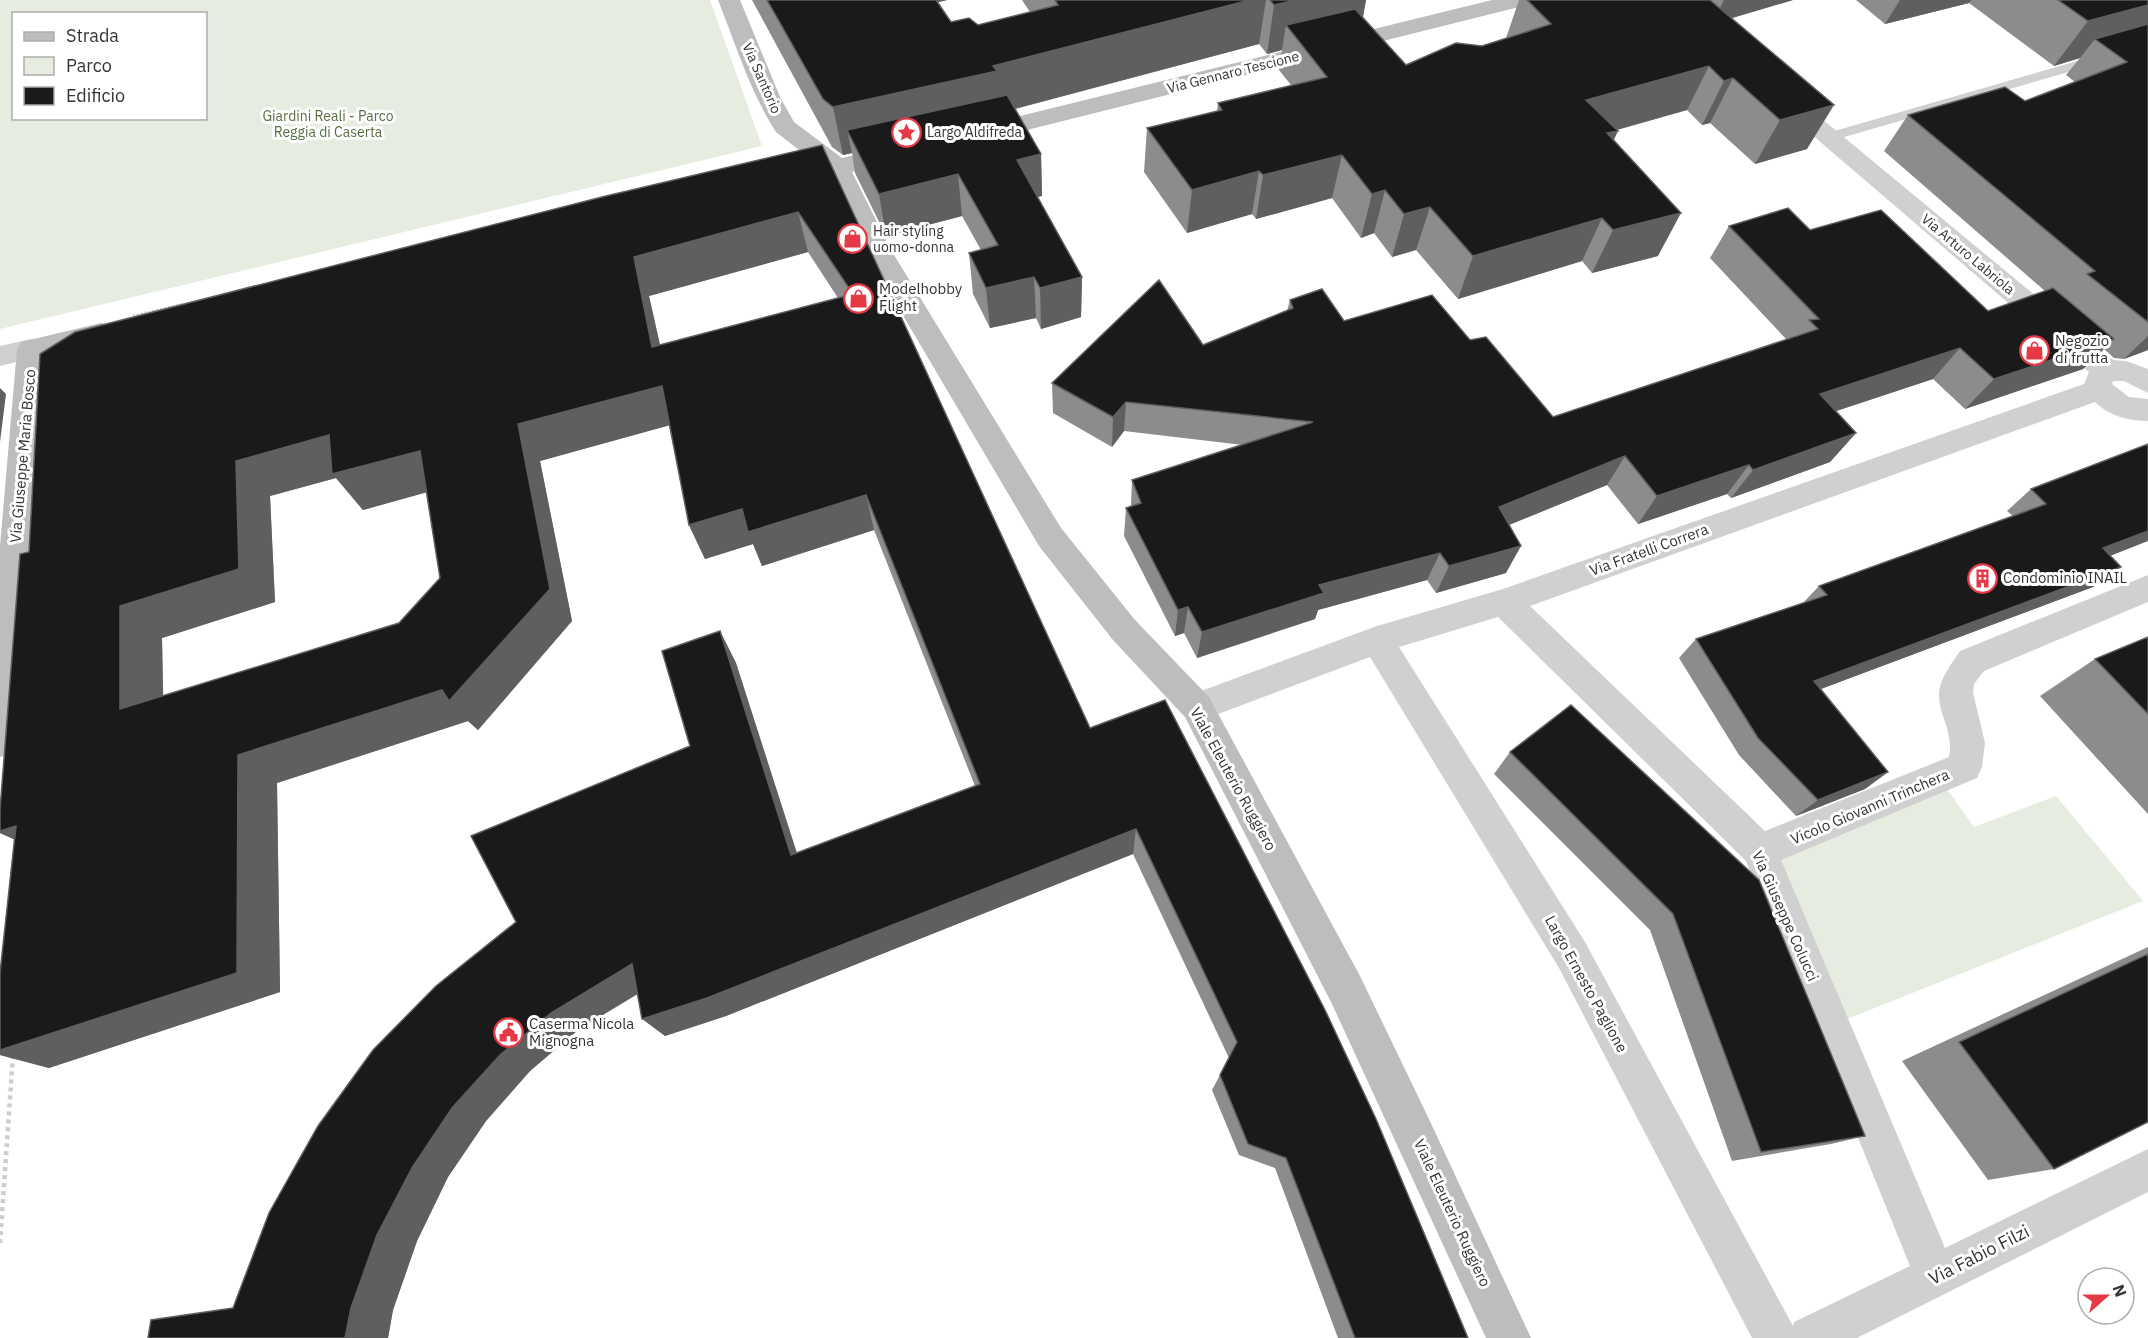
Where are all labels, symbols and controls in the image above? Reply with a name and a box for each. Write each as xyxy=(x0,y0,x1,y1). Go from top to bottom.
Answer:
legend xyxy=(12,12,207,120)
text: Strada xyxy=(66,24,119,47)
street label: Via Santorio xyxy=(738,40,786,116)
street label: Via Gennaro Tescione xyxy=(1165,47,1301,97)
text: Parco xyxy=(66,54,112,77)
text: Edificio xyxy=(66,84,125,107)
park label: Giardini Reali - Parco Reggia di Caserta xyxy=(262,107,394,141)
place icon: Largo Aldifreda xyxy=(890,116,922,148)
place label: Largo Aldifreda xyxy=(927,123,1023,141)
street label: Via Arturo Labriola xyxy=(1918,210,2019,299)
place label: Hair styling uomo-donna xyxy=(873,222,955,256)
shop icon: Hair styling uomo-donna xyxy=(836,223,868,255)
place label: Modelhobby Flight xyxy=(879,279,963,315)
shop icon: Modelhobby Flight xyxy=(842,282,874,314)
place label: Negozio di frutta xyxy=(2055,331,2109,367)
shop icon: Negozio di frutta xyxy=(2018,334,2050,366)
street label: Via Giuseppe Maria Bosco xyxy=(5,368,40,544)
street label: Via Fratelli Correra xyxy=(1587,519,1711,580)
building icon: Condominio INAIL xyxy=(1966,562,1998,594)
place label: Condominio INAIL xyxy=(2003,568,2128,587)
street label: Viale Eleuterio Ruggiero xyxy=(1186,704,1281,854)
street label: Vicolo Giovanni Trinchera xyxy=(1788,765,1952,849)
street label: Via Giuseppe Colucci xyxy=(1748,848,1823,984)
street label: Largo Ernesto Paglione xyxy=(1541,912,1632,1056)
place label: Caserma Nicola Mignogna xyxy=(529,1014,634,1050)
public building icon: Caserma Nicola Mignogna xyxy=(492,1017,524,1049)
street label: Viale Eleuterio Ruggiero xyxy=(1410,1136,1495,1290)
street label: Via Fabio Filzi xyxy=(1925,1219,2033,1290)
north arrow xyxy=(2076,1266,2136,1326)
text: N xyxy=(2109,1282,2131,1300)

